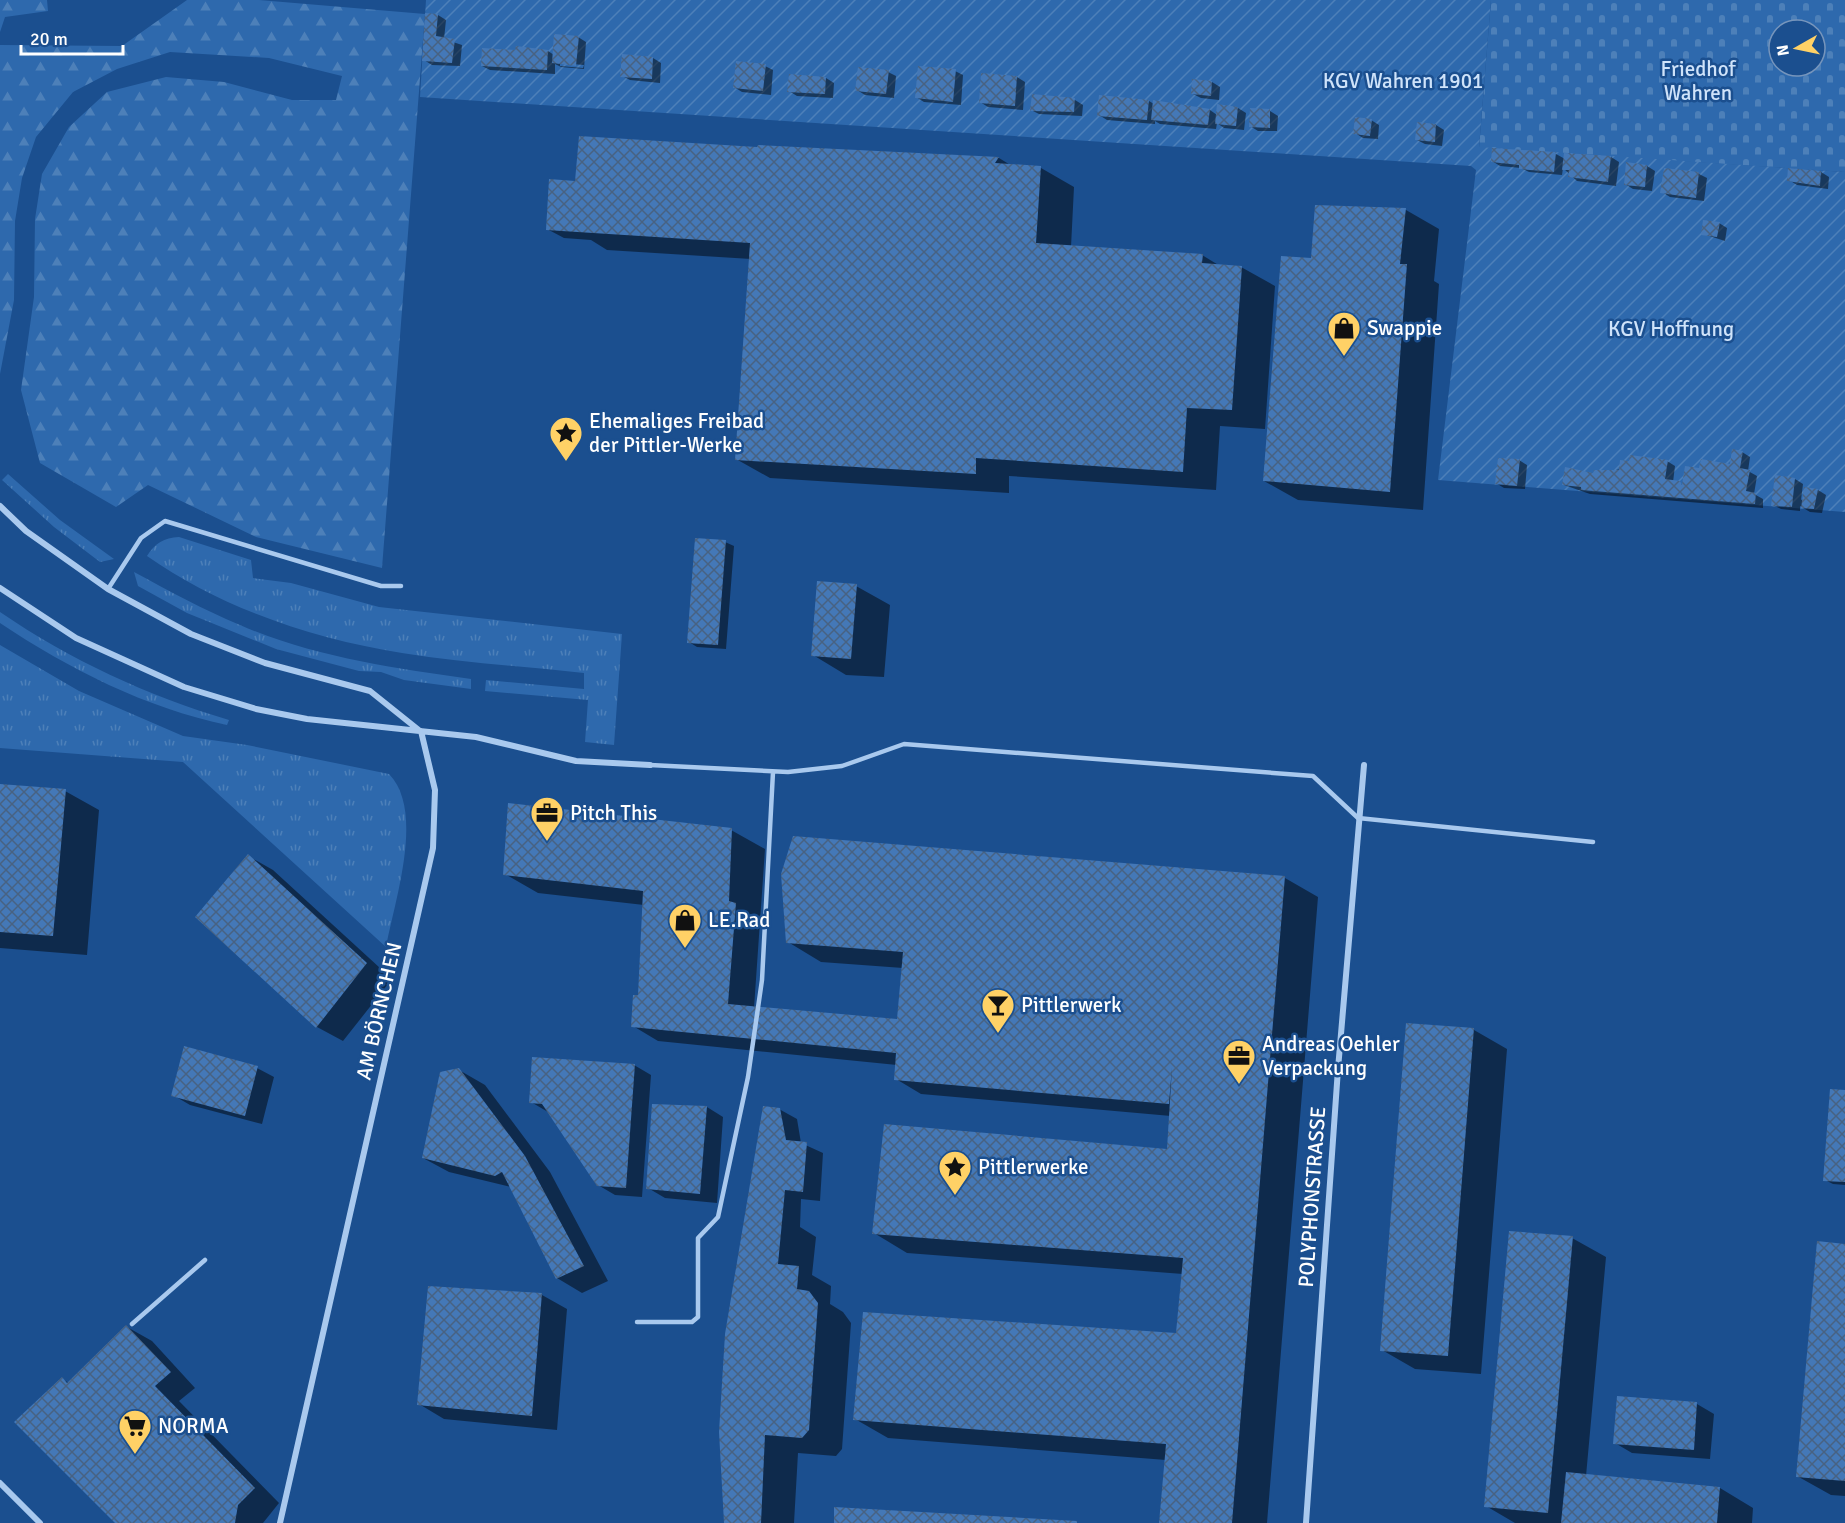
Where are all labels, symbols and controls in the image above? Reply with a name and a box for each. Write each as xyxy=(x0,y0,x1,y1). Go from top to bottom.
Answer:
scale bar xyxy=(21,18,123,56)
north arrow xyxy=(1767,18,1827,78)
text: 20 m xyxy=(30,28,68,50)
text: N xyxy=(1772,43,1794,57)
park label: Friedhof Wahren xyxy=(1660,56,1737,106)
park label: KGV Wahren 1901 xyxy=(1323,68,1483,94)
shop icon: Swappie xyxy=(1326,310,1362,357)
place label: Swappie xyxy=(1367,315,1442,341)
park label: KGV Hoffnung xyxy=(1608,316,1734,342)
place label: Ehemaliges Freibad der Pittler-Werke xyxy=(589,408,764,458)
place icon: Ehemaliges Freibad der Pittler-Werke xyxy=(548,415,584,462)
office icon: Pitch This xyxy=(529,795,565,842)
place label: Pitch This xyxy=(570,800,657,826)
shop icon: LE.Rad xyxy=(667,902,703,949)
place label: LE.Rad xyxy=(708,907,770,933)
street label: AM BÖRNCHEN xyxy=(351,940,407,1082)
bar icon: Pittlerwerk xyxy=(980,987,1016,1034)
place label: Pittlerwerk xyxy=(1021,992,1122,1018)
place label: Andreas Oehler Verpackung xyxy=(1262,1031,1400,1081)
office icon: Andreas Oehler Verpackung xyxy=(1221,1038,1257,1085)
street label: POLYPHONSTRASSE xyxy=(1293,1106,1331,1288)
place icon: Pittlerwerke xyxy=(937,1149,973,1196)
place label: Pittlerwerke xyxy=(978,1154,1089,1180)
supermarket icon: NORMA xyxy=(117,1408,153,1455)
place label: NORMA xyxy=(158,1413,229,1439)

